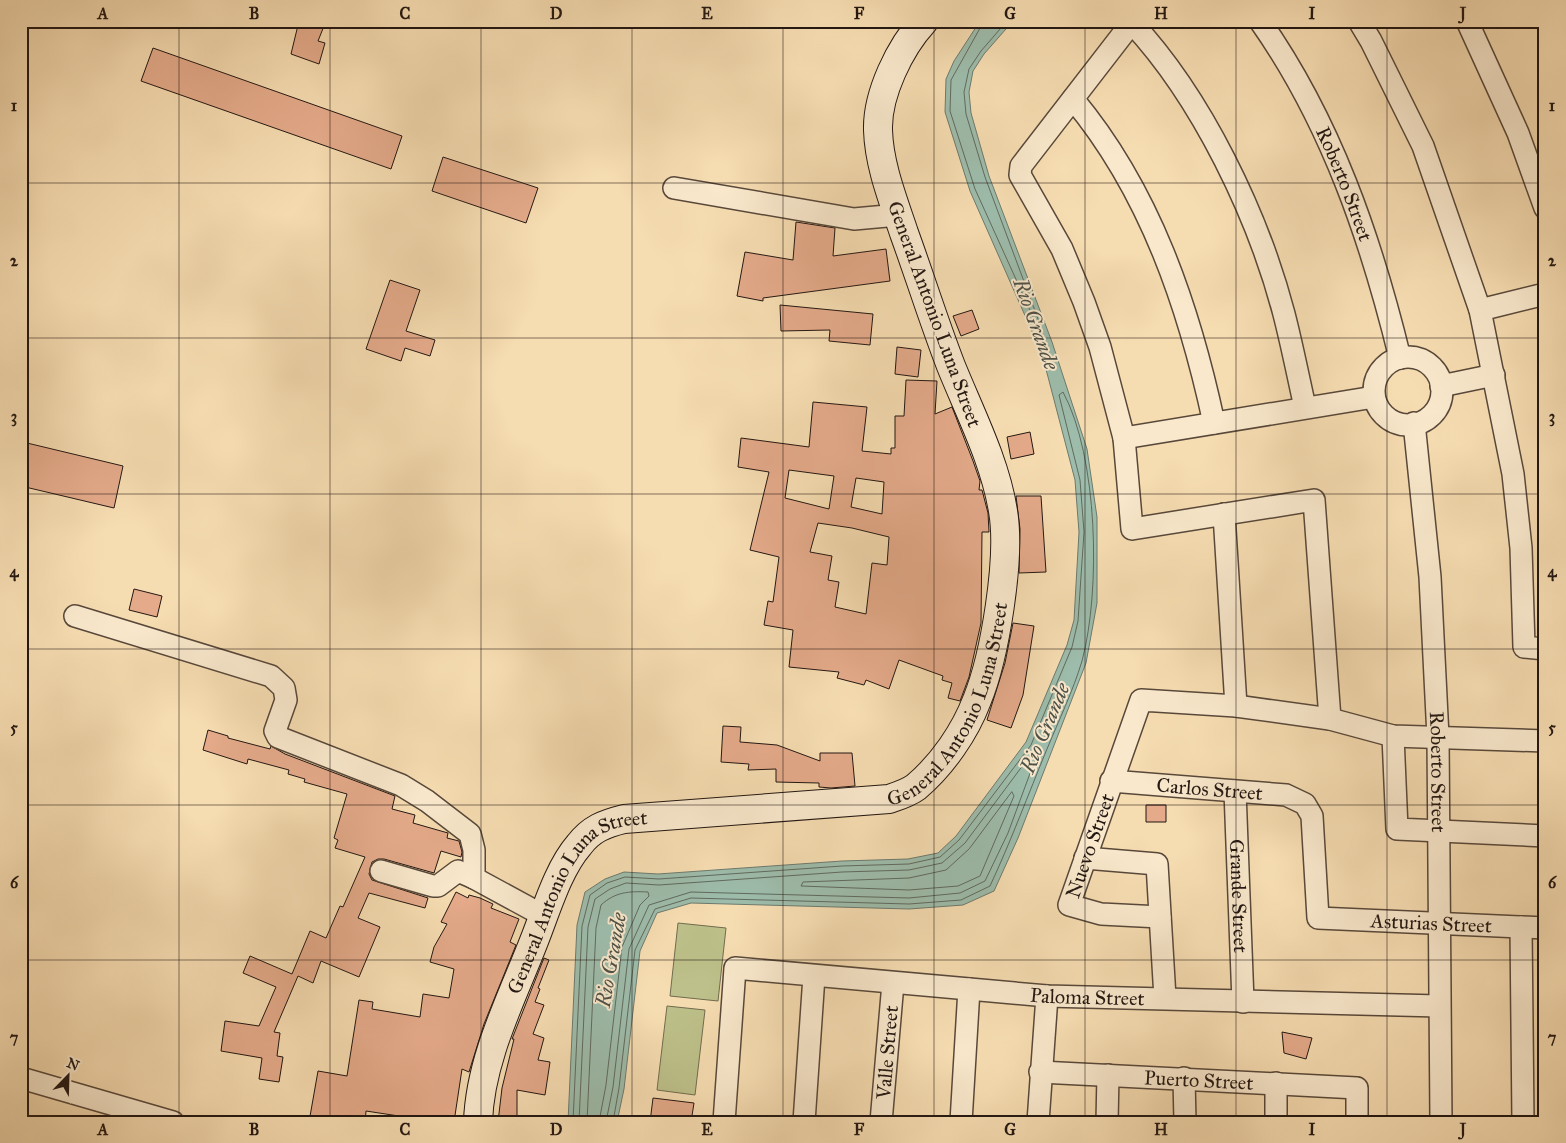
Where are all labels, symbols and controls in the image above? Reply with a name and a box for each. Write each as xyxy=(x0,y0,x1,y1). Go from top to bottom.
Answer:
text: A xyxy=(97,4,109,23)
text: B xyxy=(249,4,259,23)
text: C xyxy=(400,4,411,23)
text: D xyxy=(550,4,563,23)
text: E xyxy=(701,4,713,23)
text: F xyxy=(854,4,865,23)
text: G xyxy=(1004,4,1016,23)
text: H xyxy=(1154,4,1168,23)
text: I xyxy=(1309,4,1316,23)
text: J xyxy=(1458,4,1467,24)
text: 1 xyxy=(11,96,18,115)
text: 1 xyxy=(1549,96,1556,115)
street label: Roberto Street xyxy=(1311,123,1378,244)
street label: General Antonio Luna Street xyxy=(883,198,987,430)
text: 2 xyxy=(10,251,19,270)
text: 2 xyxy=(1548,251,1557,270)
water label: Rio Grande xyxy=(1007,274,1065,374)
text: 3 xyxy=(11,407,17,427)
text: 3 xyxy=(1549,407,1555,427)
text: 4 xyxy=(10,562,20,582)
text: 4 xyxy=(1548,562,1558,582)
street label: General Antonio Luna Street xyxy=(884,601,1012,811)
water label: Rio Grande xyxy=(1014,678,1076,778)
street label: Roberto Street xyxy=(1425,711,1451,833)
text: 5 xyxy=(10,718,18,737)
text: 5 xyxy=(1548,718,1556,737)
street label: Carlos Street xyxy=(1156,773,1264,805)
street label: Nuevo Street xyxy=(1060,790,1119,901)
street label: General Antonio Luna Street xyxy=(502,805,648,997)
street label: Grande Street xyxy=(1225,839,1253,953)
text: 6 xyxy=(10,873,19,892)
text: 6 xyxy=(1548,873,1557,892)
street label: Asturias Street xyxy=(1369,908,1492,938)
water label: Rio Grande xyxy=(590,910,632,1010)
street label: Paloma Street xyxy=(1029,983,1145,1010)
street label: Valle Street xyxy=(871,1004,903,1101)
text: 7 xyxy=(10,1028,19,1047)
text: 7 xyxy=(1548,1028,1557,1047)
north arrow xyxy=(42,1050,92,1100)
text: N xyxy=(64,1054,82,1075)
street label: Puerto Street xyxy=(1144,1065,1254,1095)
text: A xyxy=(97,1120,109,1139)
text: B xyxy=(249,1120,259,1139)
text: C xyxy=(400,1120,411,1139)
text: D xyxy=(550,1120,563,1139)
text: E xyxy=(701,1120,713,1139)
text: F xyxy=(854,1120,865,1139)
text: G xyxy=(1004,1120,1016,1139)
text: H xyxy=(1154,1120,1168,1139)
text: I xyxy=(1309,1120,1316,1139)
text: J xyxy=(1458,1120,1467,1140)

